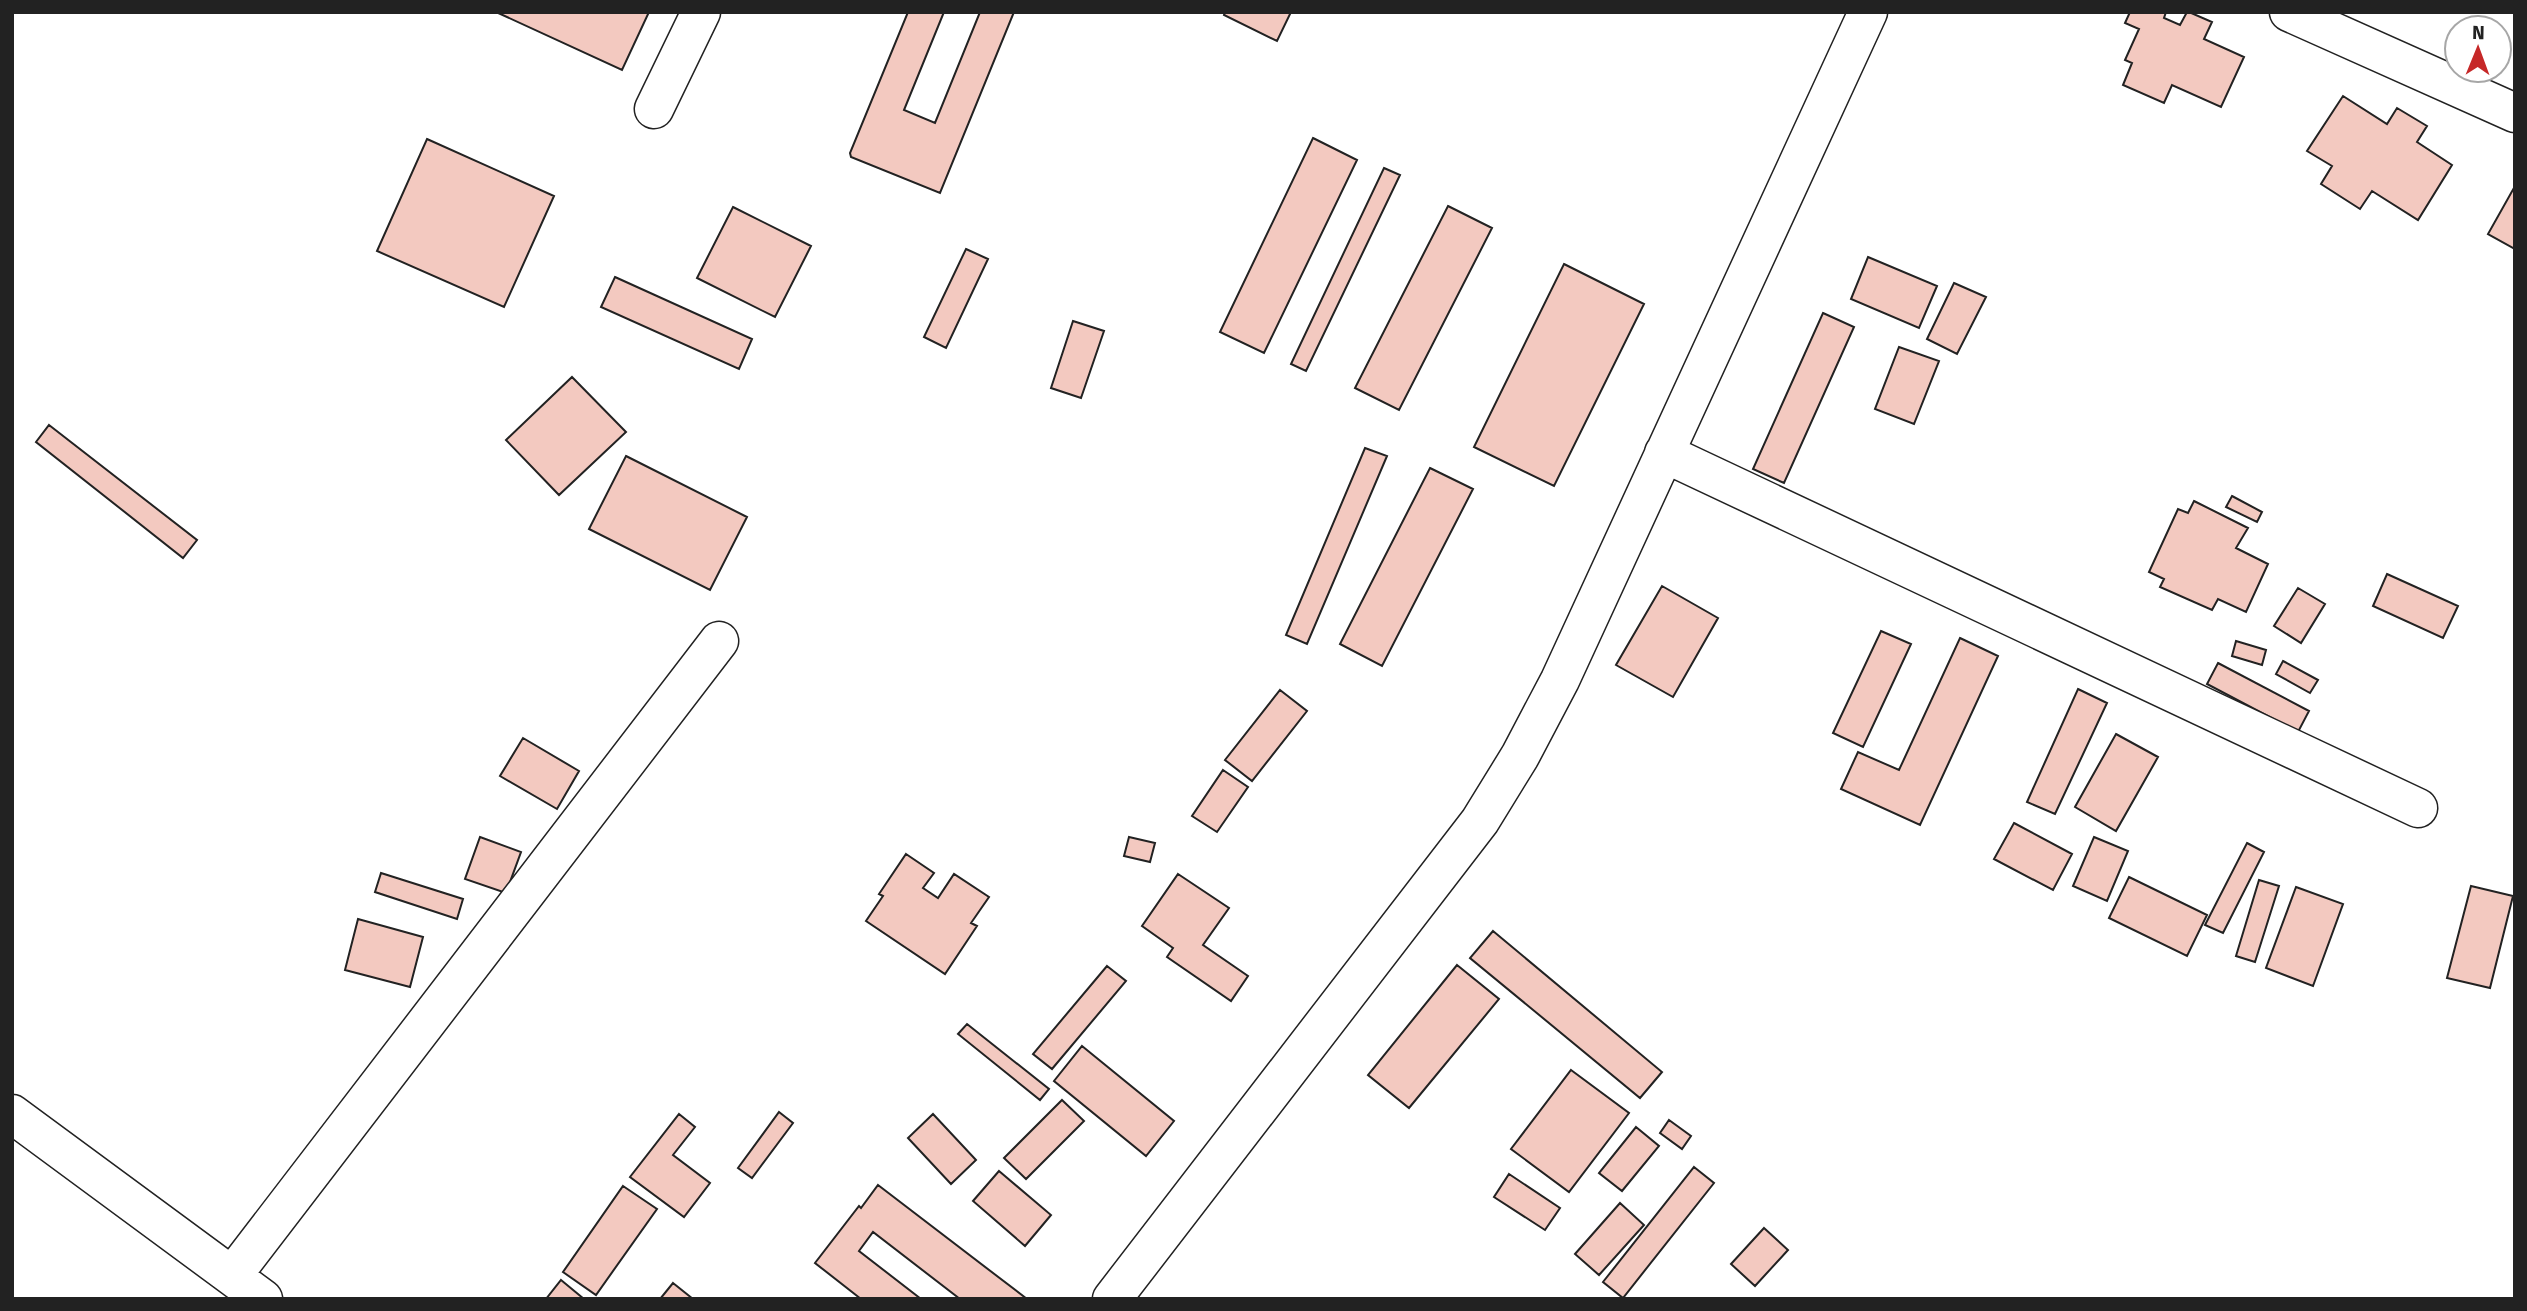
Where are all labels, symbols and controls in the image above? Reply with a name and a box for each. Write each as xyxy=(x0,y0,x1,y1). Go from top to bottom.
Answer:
north arrow xyxy=(2443,14,2513,84)
text: N xyxy=(2472,21,2485,44)

